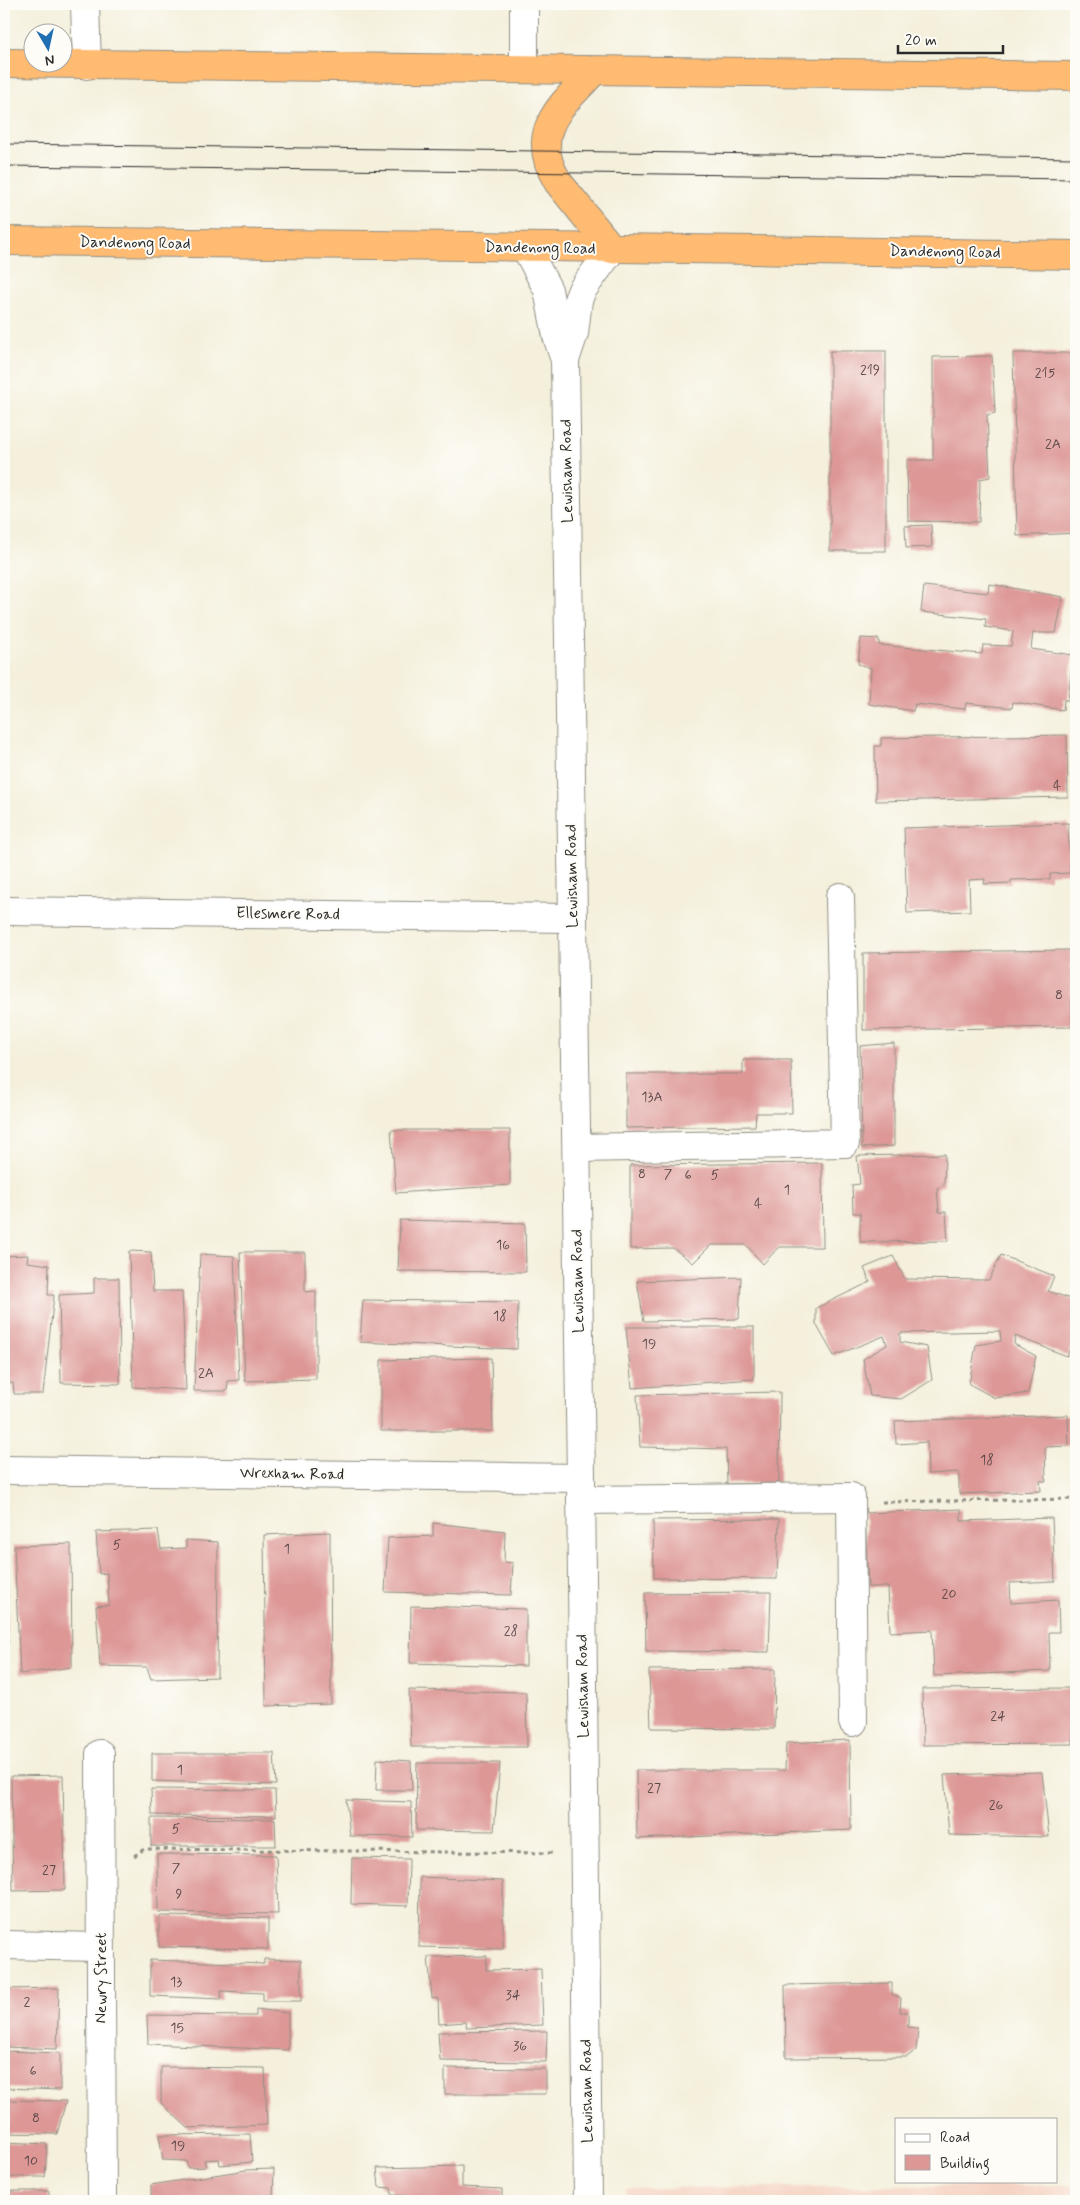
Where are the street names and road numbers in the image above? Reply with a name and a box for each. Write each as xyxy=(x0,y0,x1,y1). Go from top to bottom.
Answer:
street label: Dandenong Road xyxy=(79,232,191,255)
street label: Dandenong Road xyxy=(484,237,596,260)
street label: Dandenong Road xyxy=(889,241,1001,264)
street label: Lewisham Road xyxy=(556,419,578,523)
street label: Lewisham Road xyxy=(561,824,583,928)
street label: Ellesmere Road xyxy=(236,903,340,925)
street label: Lewisham Road xyxy=(567,1229,589,1333)
street label: Wrexham Road xyxy=(240,1463,344,1485)
street label: Lewisham Road xyxy=(572,1634,594,1738)
street label: Newry Street xyxy=(91,1933,112,2023)
street label: Lewisham Road xyxy=(576,2039,598,2143)

